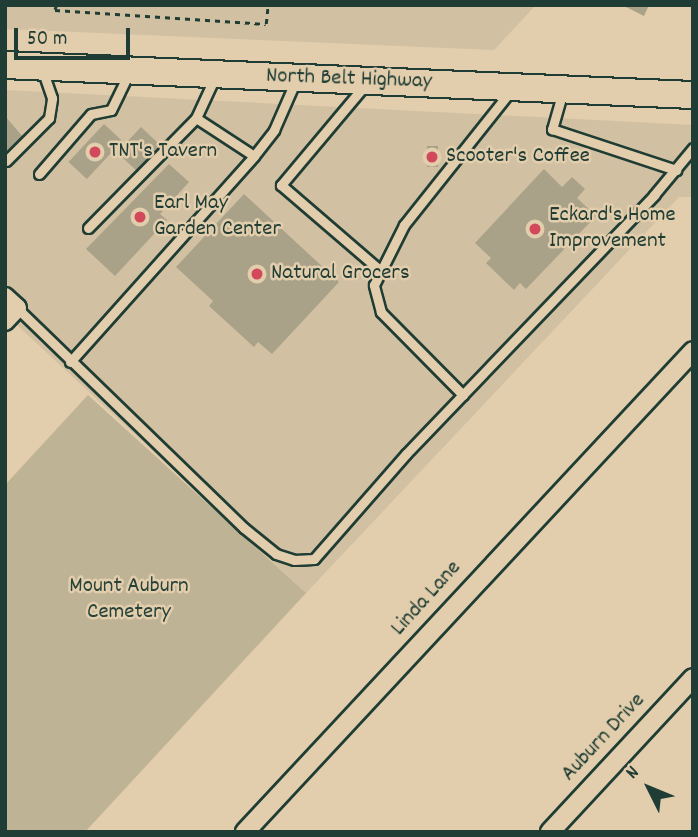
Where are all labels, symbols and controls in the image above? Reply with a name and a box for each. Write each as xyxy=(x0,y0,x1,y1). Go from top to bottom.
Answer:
scale bar xyxy=(18,14,133,58)
text: 50 m xyxy=(27,25,67,55)
street label: North Belt Highway xyxy=(265,63,433,97)
place label: TNT's Tavern xyxy=(109,138,217,166)
place label: Scooter's Coffee xyxy=(446,143,590,171)
marker: TNT's Tavern xyxy=(87,144,103,160)
marker: Scooter's Coffee xyxy=(424,149,440,165)
place label: Earl May Garden Center xyxy=(154,190,281,244)
place label: Eckard's Home Improvement xyxy=(549,202,676,256)
marker: Earl May Garden Center xyxy=(132,209,148,225)
marker: Eckard's Home Improvement xyxy=(527,221,543,237)
place label: Natural Grocers xyxy=(271,260,410,288)
marker: Natural Grocers xyxy=(249,266,265,282)
street label: Linda Lane xyxy=(386,556,468,642)
park label: Mount Auburn Cemetery xyxy=(69,573,189,627)
street label: Auburn Drive xyxy=(556,688,652,788)
north arrow xyxy=(614,753,684,823)
text: N xyxy=(620,761,646,786)

